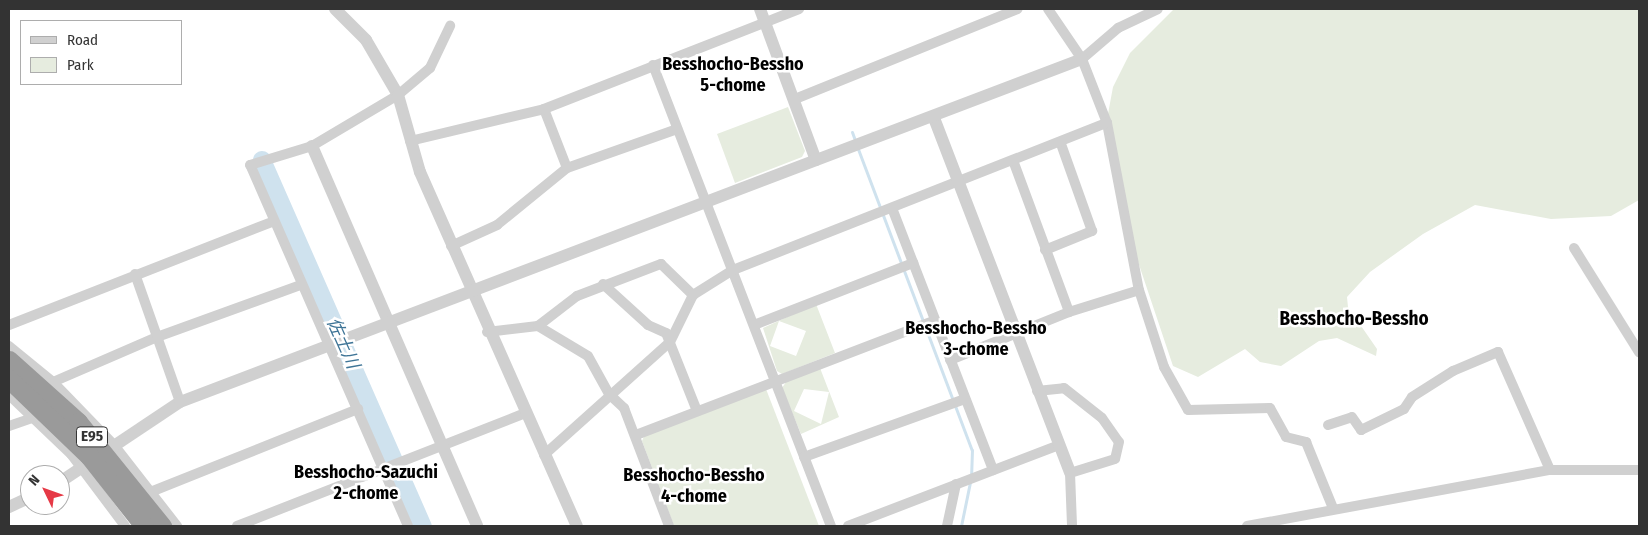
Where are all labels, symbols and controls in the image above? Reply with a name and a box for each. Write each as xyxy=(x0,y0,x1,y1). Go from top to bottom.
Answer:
legend xyxy=(20,20,182,85)
text: Road xyxy=(67,31,98,49)
district label: Besshocho-Bessho 5-chome xyxy=(662,54,804,96)
text: Park xyxy=(67,56,94,74)
district label: Besshocho-Bessho xyxy=(1279,308,1429,330)
water label: 佐土川 xyxy=(322,314,364,372)
district label: Besshocho-Bessho 3-chome xyxy=(905,318,1047,360)
road number: E95 xyxy=(76,424,108,450)
district label: Besshocho-Sazuchi 2-chome xyxy=(294,462,438,504)
north arrow xyxy=(20,465,70,515)
district label: Besshocho-Bessho 4-chome xyxy=(623,465,765,508)
text: N xyxy=(25,471,43,489)

